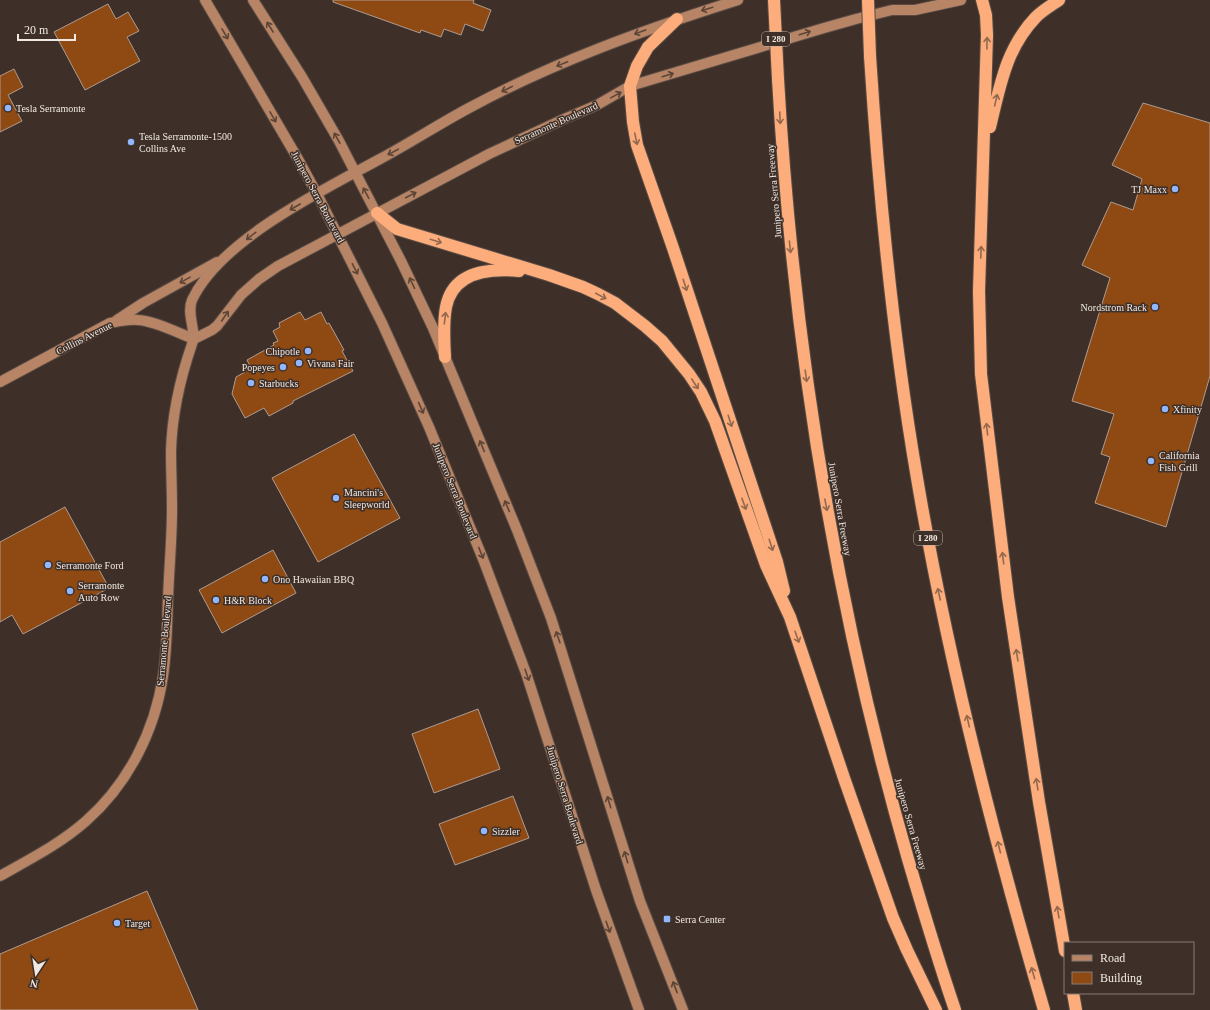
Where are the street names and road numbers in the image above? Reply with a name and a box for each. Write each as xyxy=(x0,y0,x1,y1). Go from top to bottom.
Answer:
road number: I 280 xyxy=(762,32,790,46)
street label: Serramonte Boulevard xyxy=(513,100,599,146)
street label: Junipero Serra Freeway xyxy=(764,143,784,239)
street label: Junipero Serra Boulevard xyxy=(289,149,347,245)
street label: Collins Avenue xyxy=(54,319,114,357)
street label: Junipero Serra Boulevard xyxy=(431,442,479,540)
street label: Junipero Serra Freeway xyxy=(826,461,854,557)
road number: I 280 xyxy=(914,531,942,545)
street label: Serramonte Boulevard xyxy=(155,596,173,686)
street label: Junipero Serra Boulevard xyxy=(545,745,585,845)
street label: Junipero Serra Freeway xyxy=(893,777,929,871)

